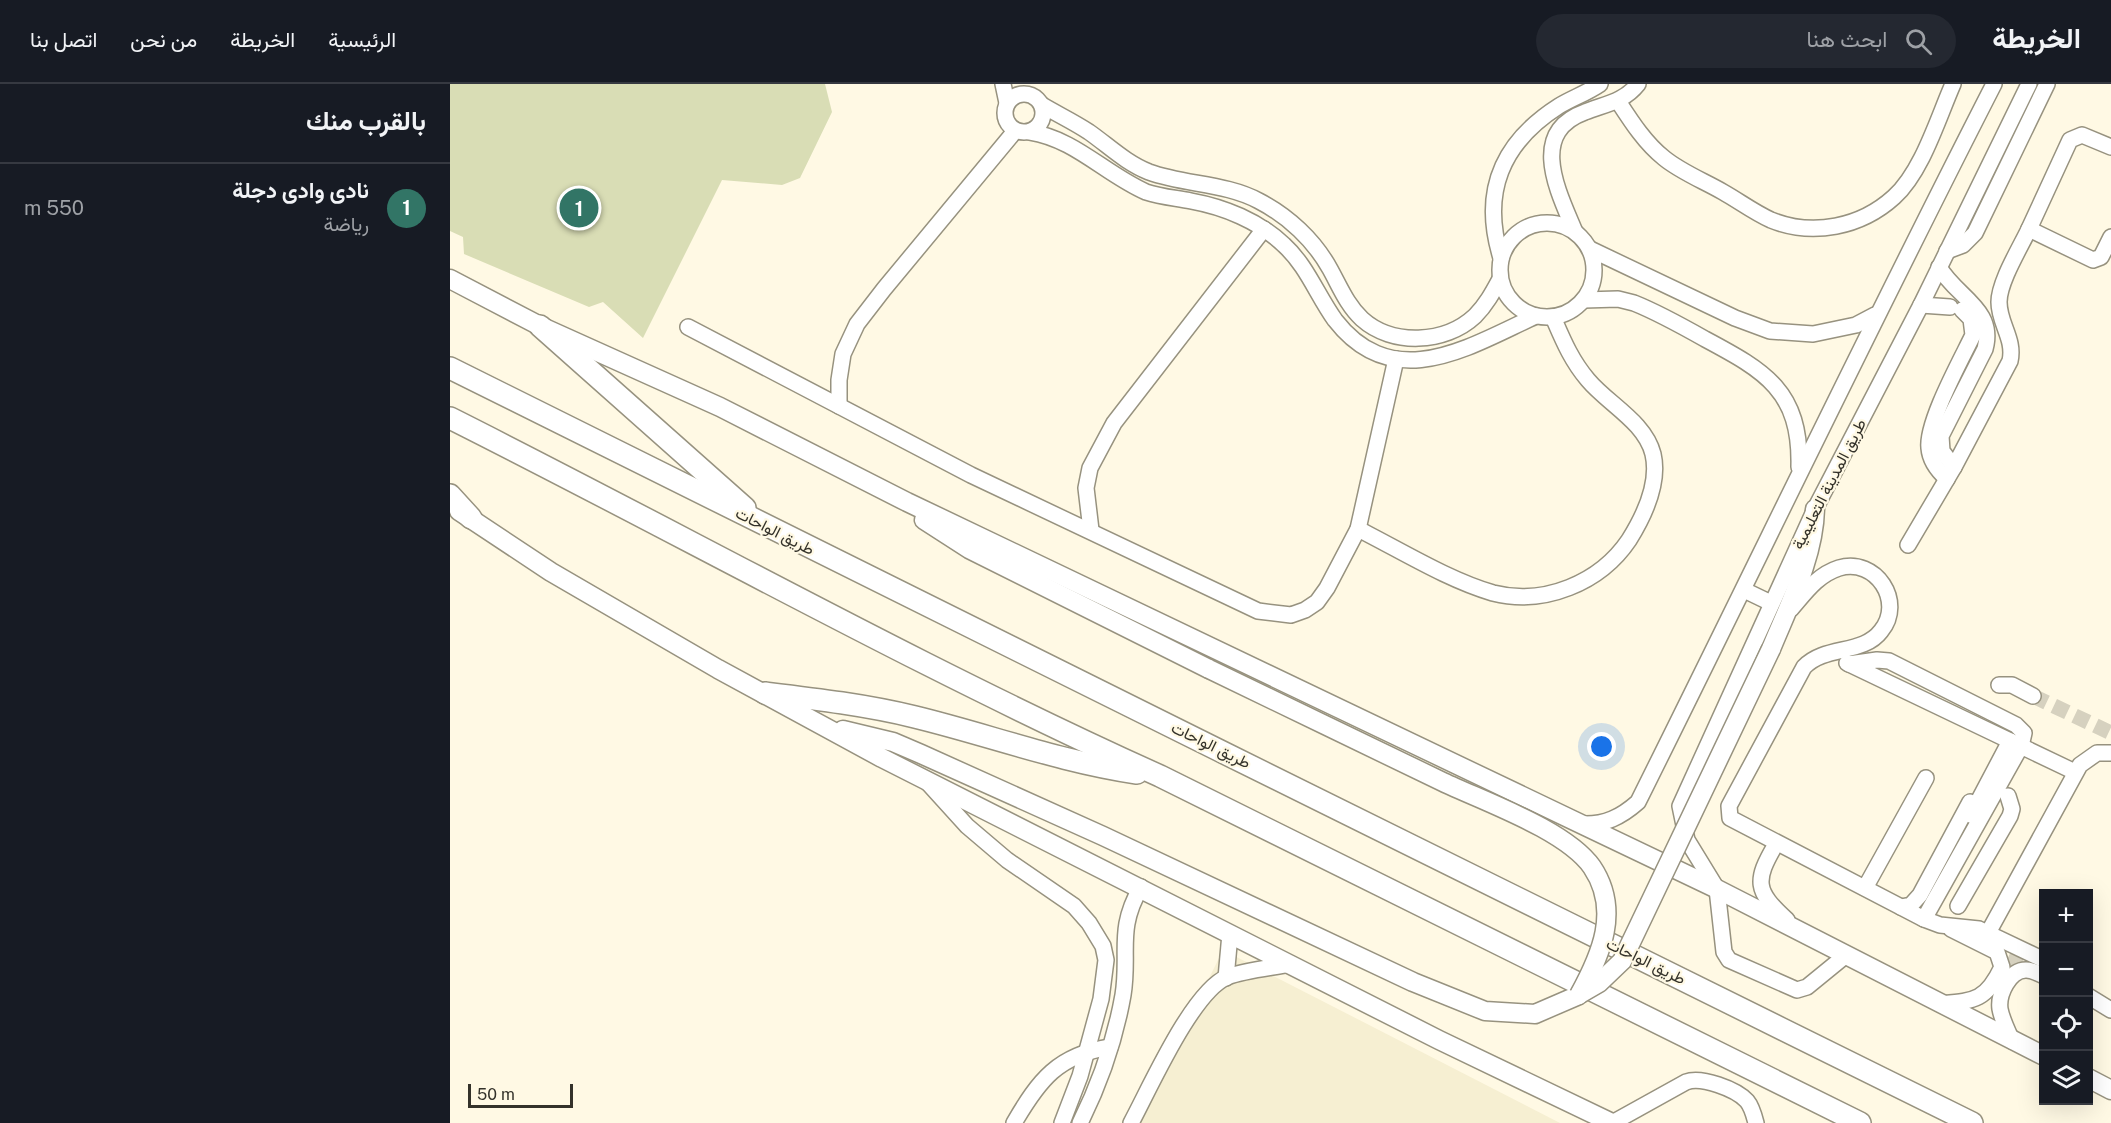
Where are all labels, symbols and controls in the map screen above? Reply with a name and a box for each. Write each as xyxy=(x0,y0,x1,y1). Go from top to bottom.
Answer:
search box xyxy=(1536,14,1956,68)
text: الخريطة xyxy=(1992,21,2081,54)
icon: search xyxy=(1902,25,1935,58)
text: ابحث هنا xyxy=(1807,26,1887,52)
text: اتصل بنا xyxy=(30,27,97,52)
text: من نحن xyxy=(130,27,197,52)
text: الخريطة xyxy=(230,27,295,52)
text: الرئيسية xyxy=(328,27,396,52)
text: بالقرب منك xyxy=(306,105,426,136)
text: نادى وادى دجلة xyxy=(232,177,369,203)
pin: 1 xyxy=(560,186,598,230)
text: 550 m xyxy=(24,196,84,220)
text: 1 xyxy=(402,196,411,220)
text: رياضة xyxy=(324,212,369,236)
street label: طريق المدينة التعليمية xyxy=(1788,416,1871,553)
street label: طريق الواحات xyxy=(732,503,818,560)
street label: طريق الواحات xyxy=(1168,718,1254,773)
your location xyxy=(1587,732,1616,761)
map controls xyxy=(2039,889,2093,1105)
button: + xyxy=(2039,889,2093,943)
street label: طريق الواحات xyxy=(1603,934,1689,989)
button: − xyxy=(2039,943,2093,997)
button: locate xyxy=(2039,997,2093,1051)
button: layers xyxy=(2039,1051,2093,1105)
scale bar xyxy=(468,1081,573,1108)
text: 50 m xyxy=(477,1085,515,1104)

